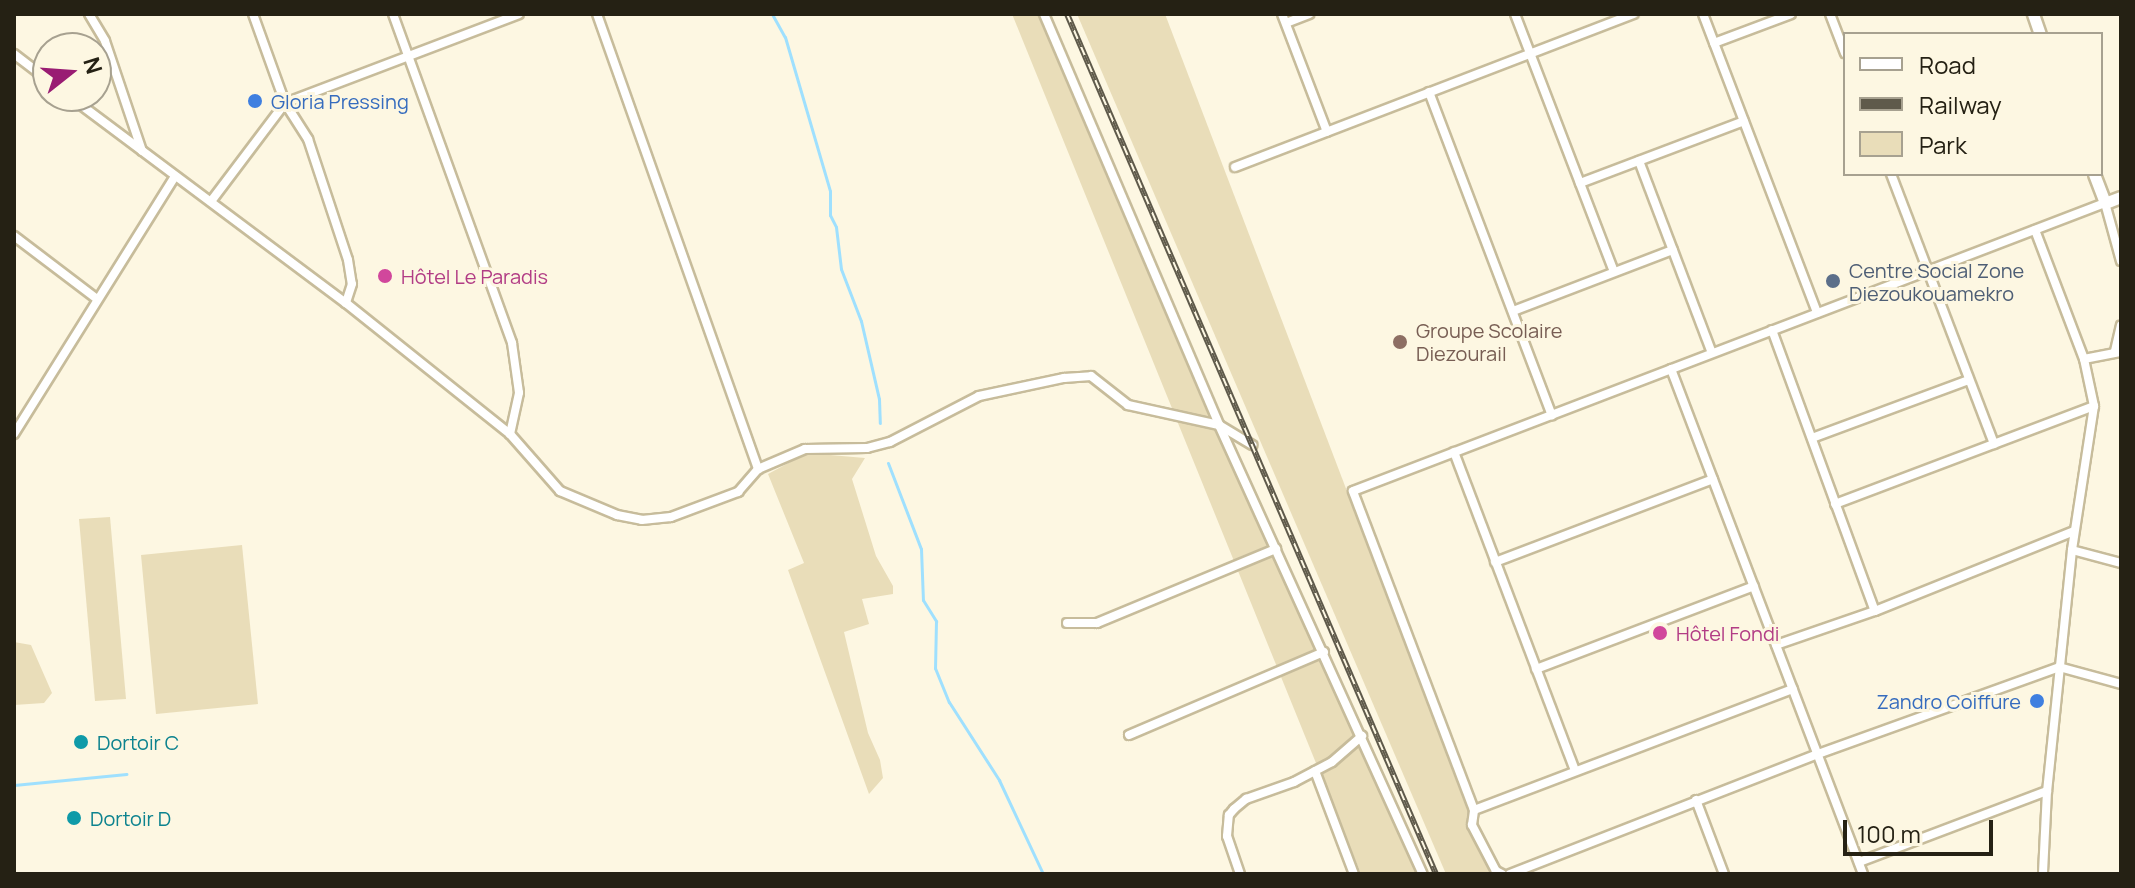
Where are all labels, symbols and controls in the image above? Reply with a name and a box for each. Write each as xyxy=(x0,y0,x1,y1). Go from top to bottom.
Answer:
north arrow xyxy=(32,32,112,112)
legend xyxy=(1843,32,2103,176)
text: Road xyxy=(1919,48,1976,81)
text: N xyxy=(76,54,110,77)
text: Railway xyxy=(1919,88,2002,121)
place label: Gloria Pressing xyxy=(271,89,409,113)
marker: Gloria Pressing xyxy=(246,92,264,110)
text: Park xyxy=(1919,128,1967,161)
place label: Centre Social Zone Diezoukouamekro xyxy=(1849,258,2024,305)
place label: Hôtel Le Paradis xyxy=(401,264,548,288)
marker: Hôtel Le Paradis xyxy=(376,267,394,285)
marker: Centre Social Zone Diezoukouamekro xyxy=(1824,272,1842,290)
place label: Groupe Scolaire Diezourail xyxy=(1416,318,1562,365)
marker: Groupe Scolaire Diezourail xyxy=(1391,333,1409,351)
place label: Hôtel Fondi xyxy=(1676,621,1779,645)
marker: Hôtel Fondi xyxy=(1651,624,1669,642)
place label: Zandro Coiffure xyxy=(1876,689,2021,713)
marker: Zandro Coiffure xyxy=(2028,692,2046,710)
place label: Dortoir C xyxy=(97,730,179,754)
marker: Dortoir C xyxy=(72,733,90,751)
scale bar xyxy=(1847,804,1997,854)
place label: Dortoir D xyxy=(90,806,171,830)
marker: Dortoir D xyxy=(65,809,83,827)
text: 100 m xyxy=(1857,817,1921,850)

